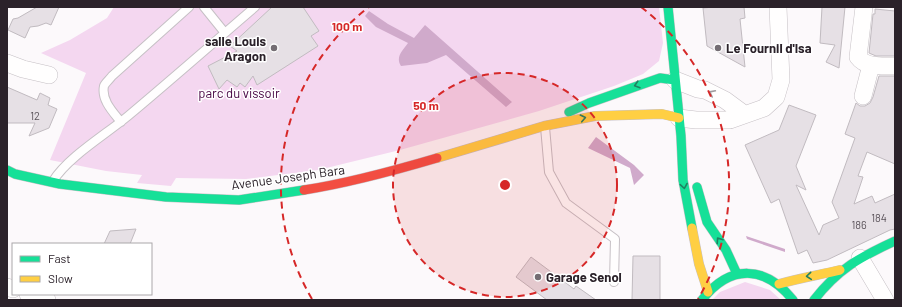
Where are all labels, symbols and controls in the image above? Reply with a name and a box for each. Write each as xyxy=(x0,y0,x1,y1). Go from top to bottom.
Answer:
text: 100 m xyxy=(332,19,362,33)
place label: salle Louis Aragon xyxy=(205,33,266,64)
place label: Le Fournil d'Isa xyxy=(726,40,812,56)
marker: salle Louis Aragon xyxy=(269,43,279,53)
marker: Le Fournil d'Isa xyxy=(713,43,723,53)
one-way arrow xyxy=(634,80,641,89)
park label: parc du vissoir xyxy=(198,85,280,101)
one-way arrow xyxy=(708,90,716,98)
text: 50 m xyxy=(413,98,439,112)
house number: 12 xyxy=(30,109,40,122)
one-way arrow xyxy=(579,115,586,123)
street label: Avenue Joseph Bara xyxy=(230,161,346,193)
centre of rings xyxy=(498,178,512,192)
one-way arrow xyxy=(679,183,688,189)
house number: 184 xyxy=(871,211,887,224)
house number: 186 xyxy=(851,218,867,231)
one-way arrow xyxy=(716,237,724,244)
legend xyxy=(12,243,152,295)
text: Fast xyxy=(48,251,71,265)
place label: Garage Senol xyxy=(546,269,622,285)
text: Slow xyxy=(48,271,73,285)
marker: Garage Senol xyxy=(533,272,543,282)
one-way arrow xyxy=(806,272,812,281)

